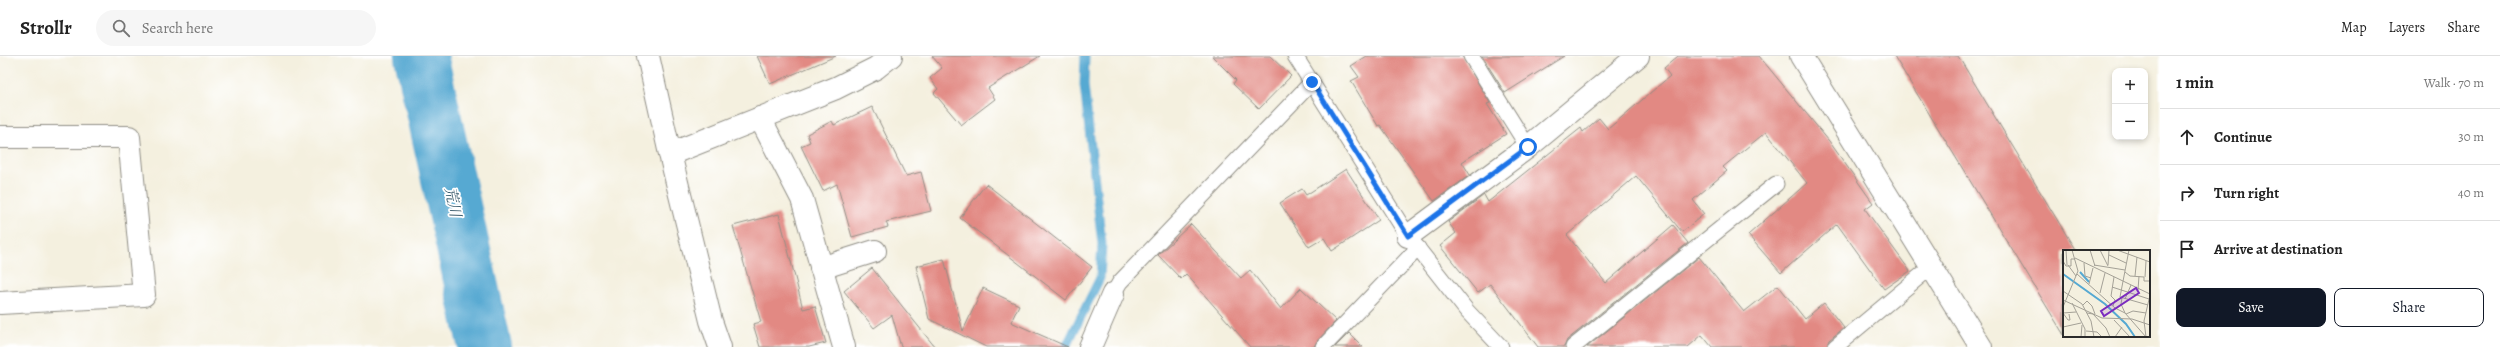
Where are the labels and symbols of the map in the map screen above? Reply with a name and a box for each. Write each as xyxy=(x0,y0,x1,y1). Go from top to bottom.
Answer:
route end xyxy=(1303,73,1321,91)
route start xyxy=(1519,138,1537,156)
water label: 荒川 xyxy=(440,185,466,221)
inset map xyxy=(2063,250,2150,337)

